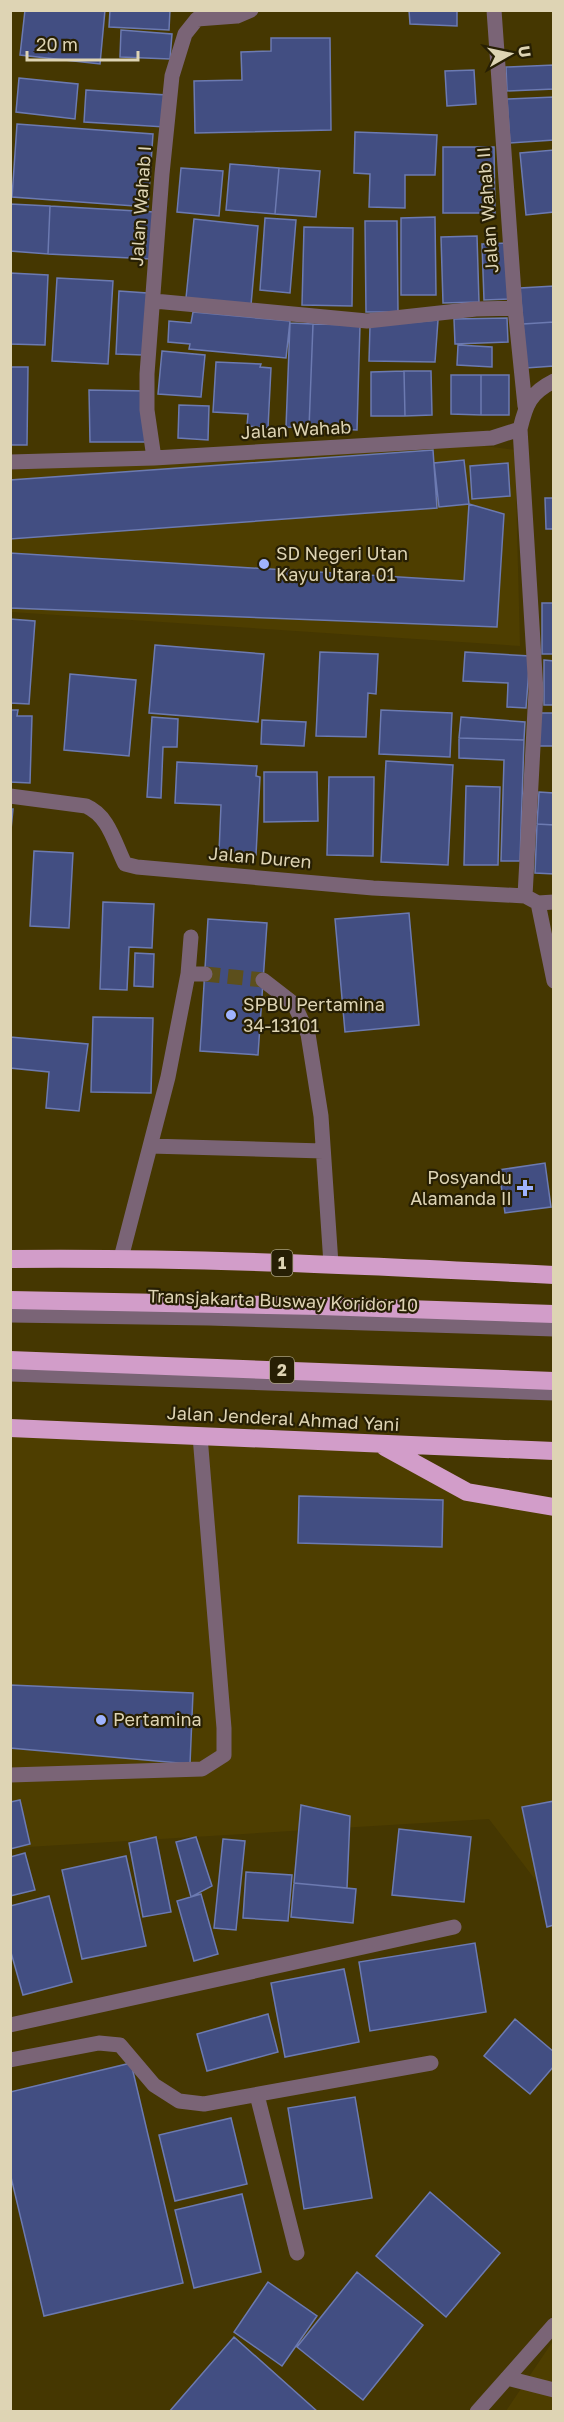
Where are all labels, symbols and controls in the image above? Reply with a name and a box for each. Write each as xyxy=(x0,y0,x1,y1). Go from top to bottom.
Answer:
scale bar xyxy=(27,24,138,62)
north arrow xyxy=(480,24,540,84)
text: 20 m xyxy=(36,33,78,55)
text: U xyxy=(514,44,536,59)
street label: Jalan Wahab I xyxy=(125,145,155,267)
street label: Jalan Wahab II xyxy=(472,146,502,274)
street label: Jalan Wahab xyxy=(240,415,352,443)
place label: SD Negeri Utan Kayu Utara 01 xyxy=(276,542,408,585)
marker: SD Negeri Utan Kayu Utara 01 xyxy=(257,557,271,571)
street label: Jalan Duren xyxy=(208,842,313,872)
place label: SPBU Pertamina 34-13101 xyxy=(243,993,385,1036)
marker: SPBU Pertamina 34-13101 xyxy=(224,1008,238,1022)
place label: Posyandu Alamanda II xyxy=(410,1166,512,1209)
marker: Posyandu Alamanda II xyxy=(516,1179,534,1197)
road number: 1 xyxy=(272,1250,292,1276)
street label: Transjakarta Busway Koridor 10 xyxy=(147,1284,419,1316)
road number: 2 xyxy=(270,1357,294,1383)
street label: Jalan Jenderal Ahmad Yani xyxy=(166,1401,400,1435)
place label: Pertamina xyxy=(113,1708,202,1730)
marker: Pertamina xyxy=(94,1713,108,1727)

